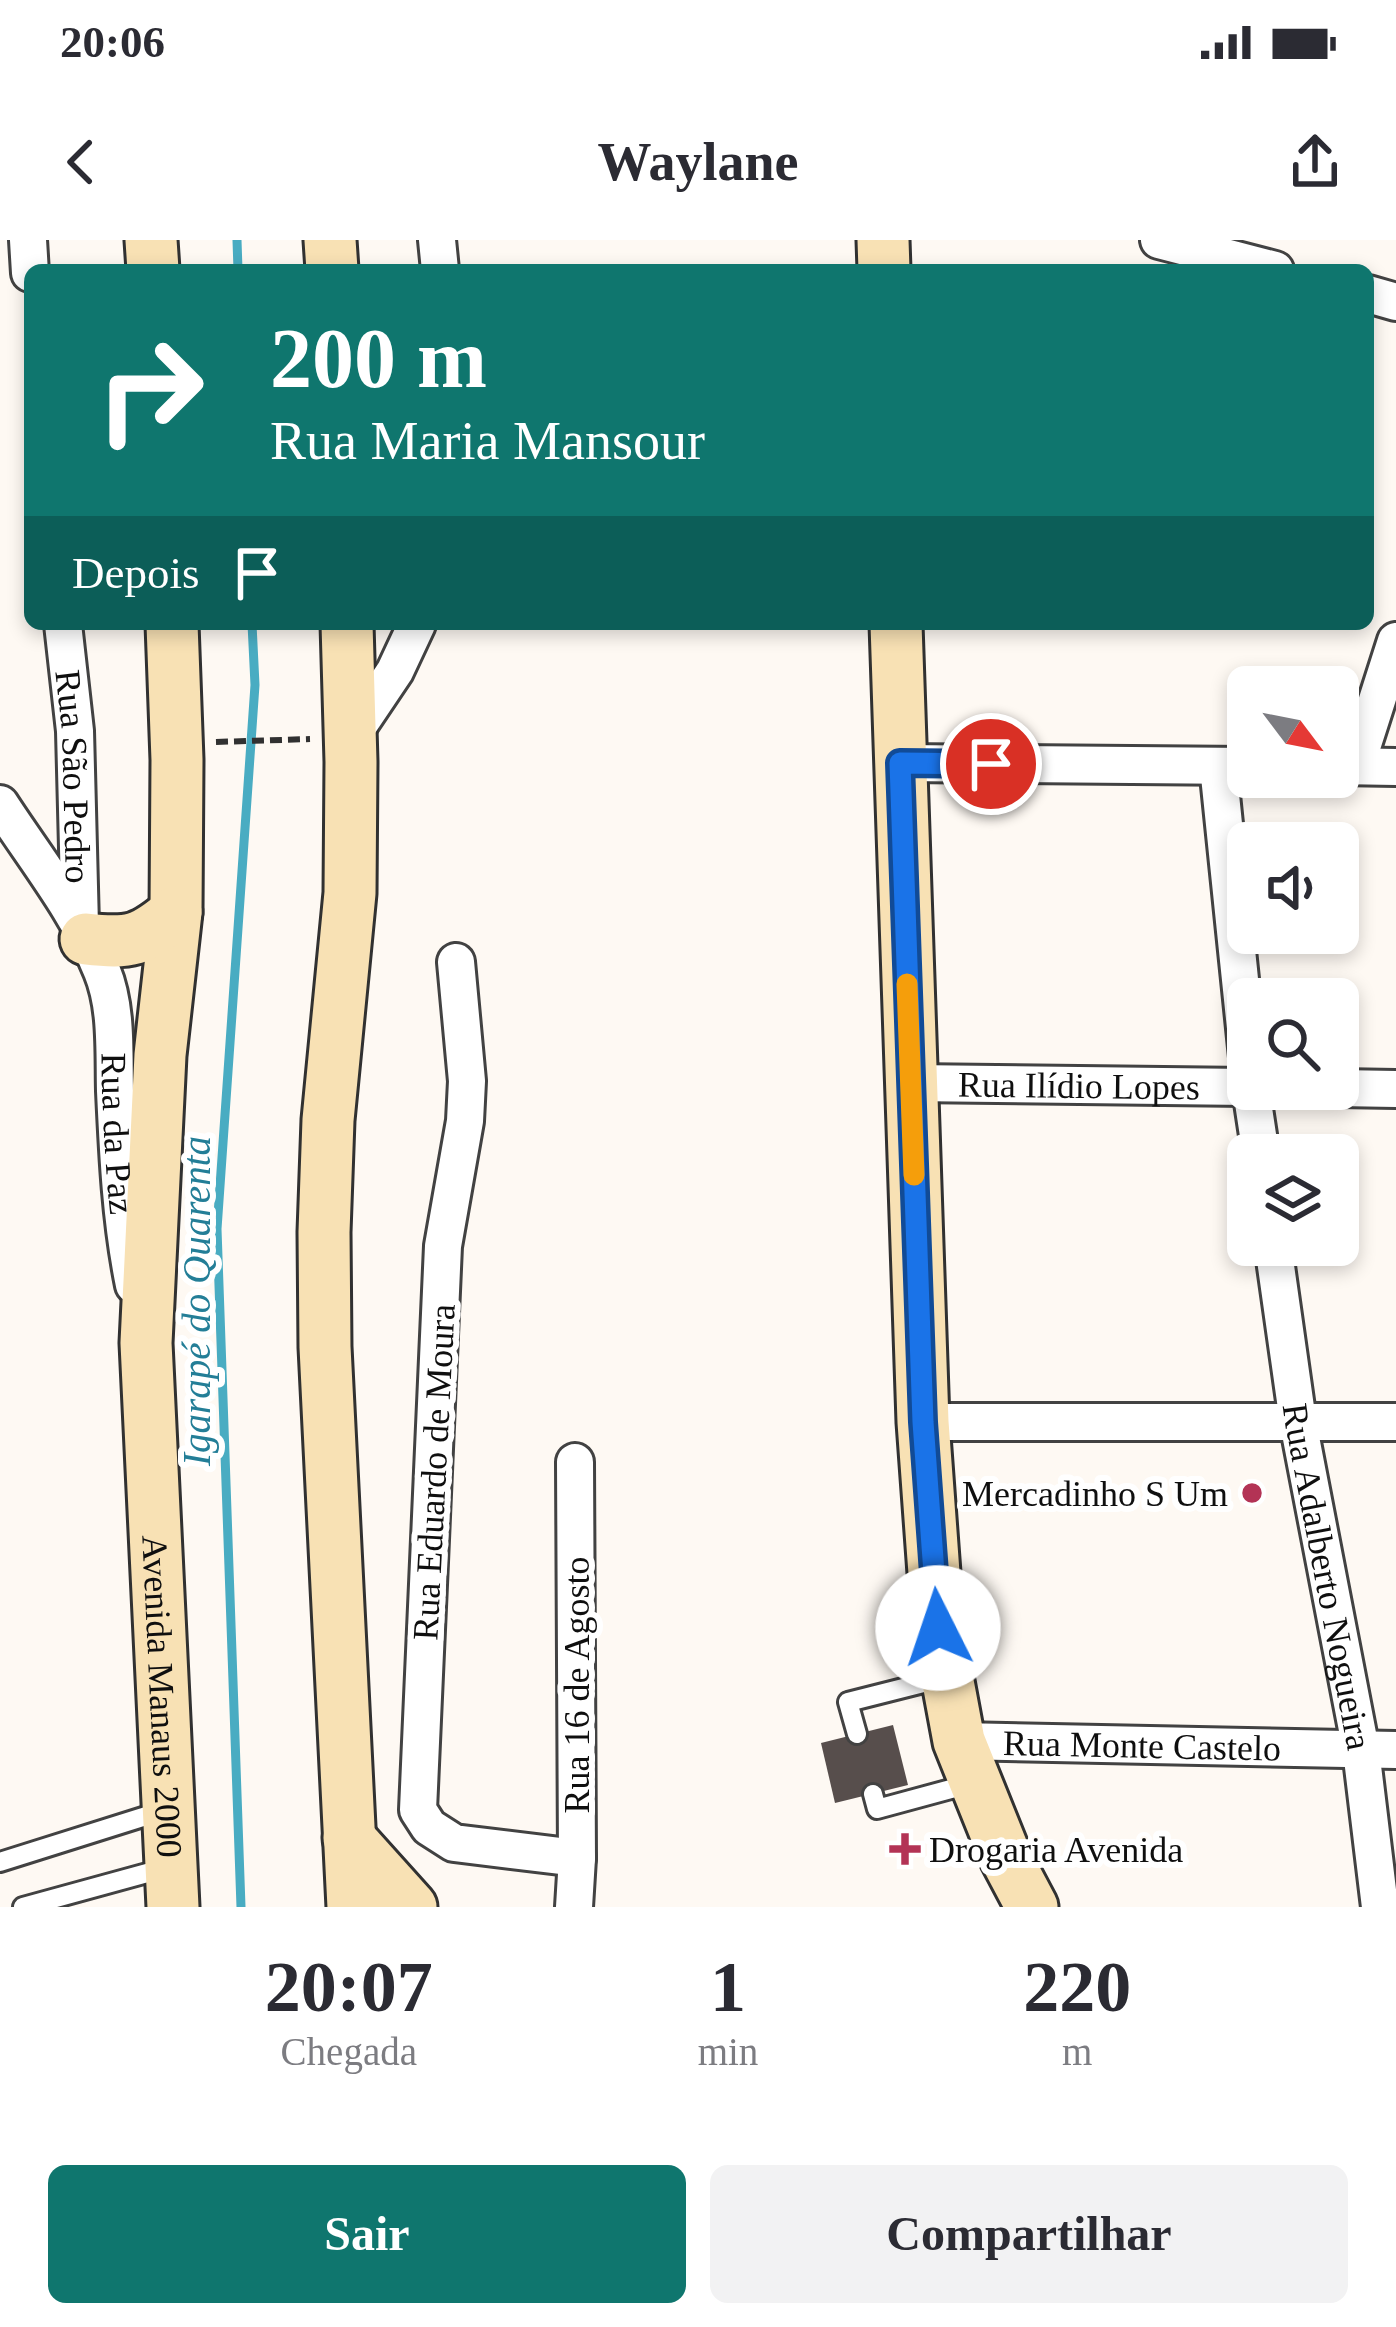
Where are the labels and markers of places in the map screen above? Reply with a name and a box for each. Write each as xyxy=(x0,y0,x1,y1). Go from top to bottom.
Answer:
pin xyxy=(940,713,1042,815)
place label: Mercadinho S Um xyxy=(962,1474,1228,1514)
marker: Mercadinho S Um xyxy=(1239,1480,1265,1506)
place label: Drogaria Avenida xyxy=(929,1830,1183,1870)
marker: Drogaria Avenida xyxy=(892,1836,918,1862)

